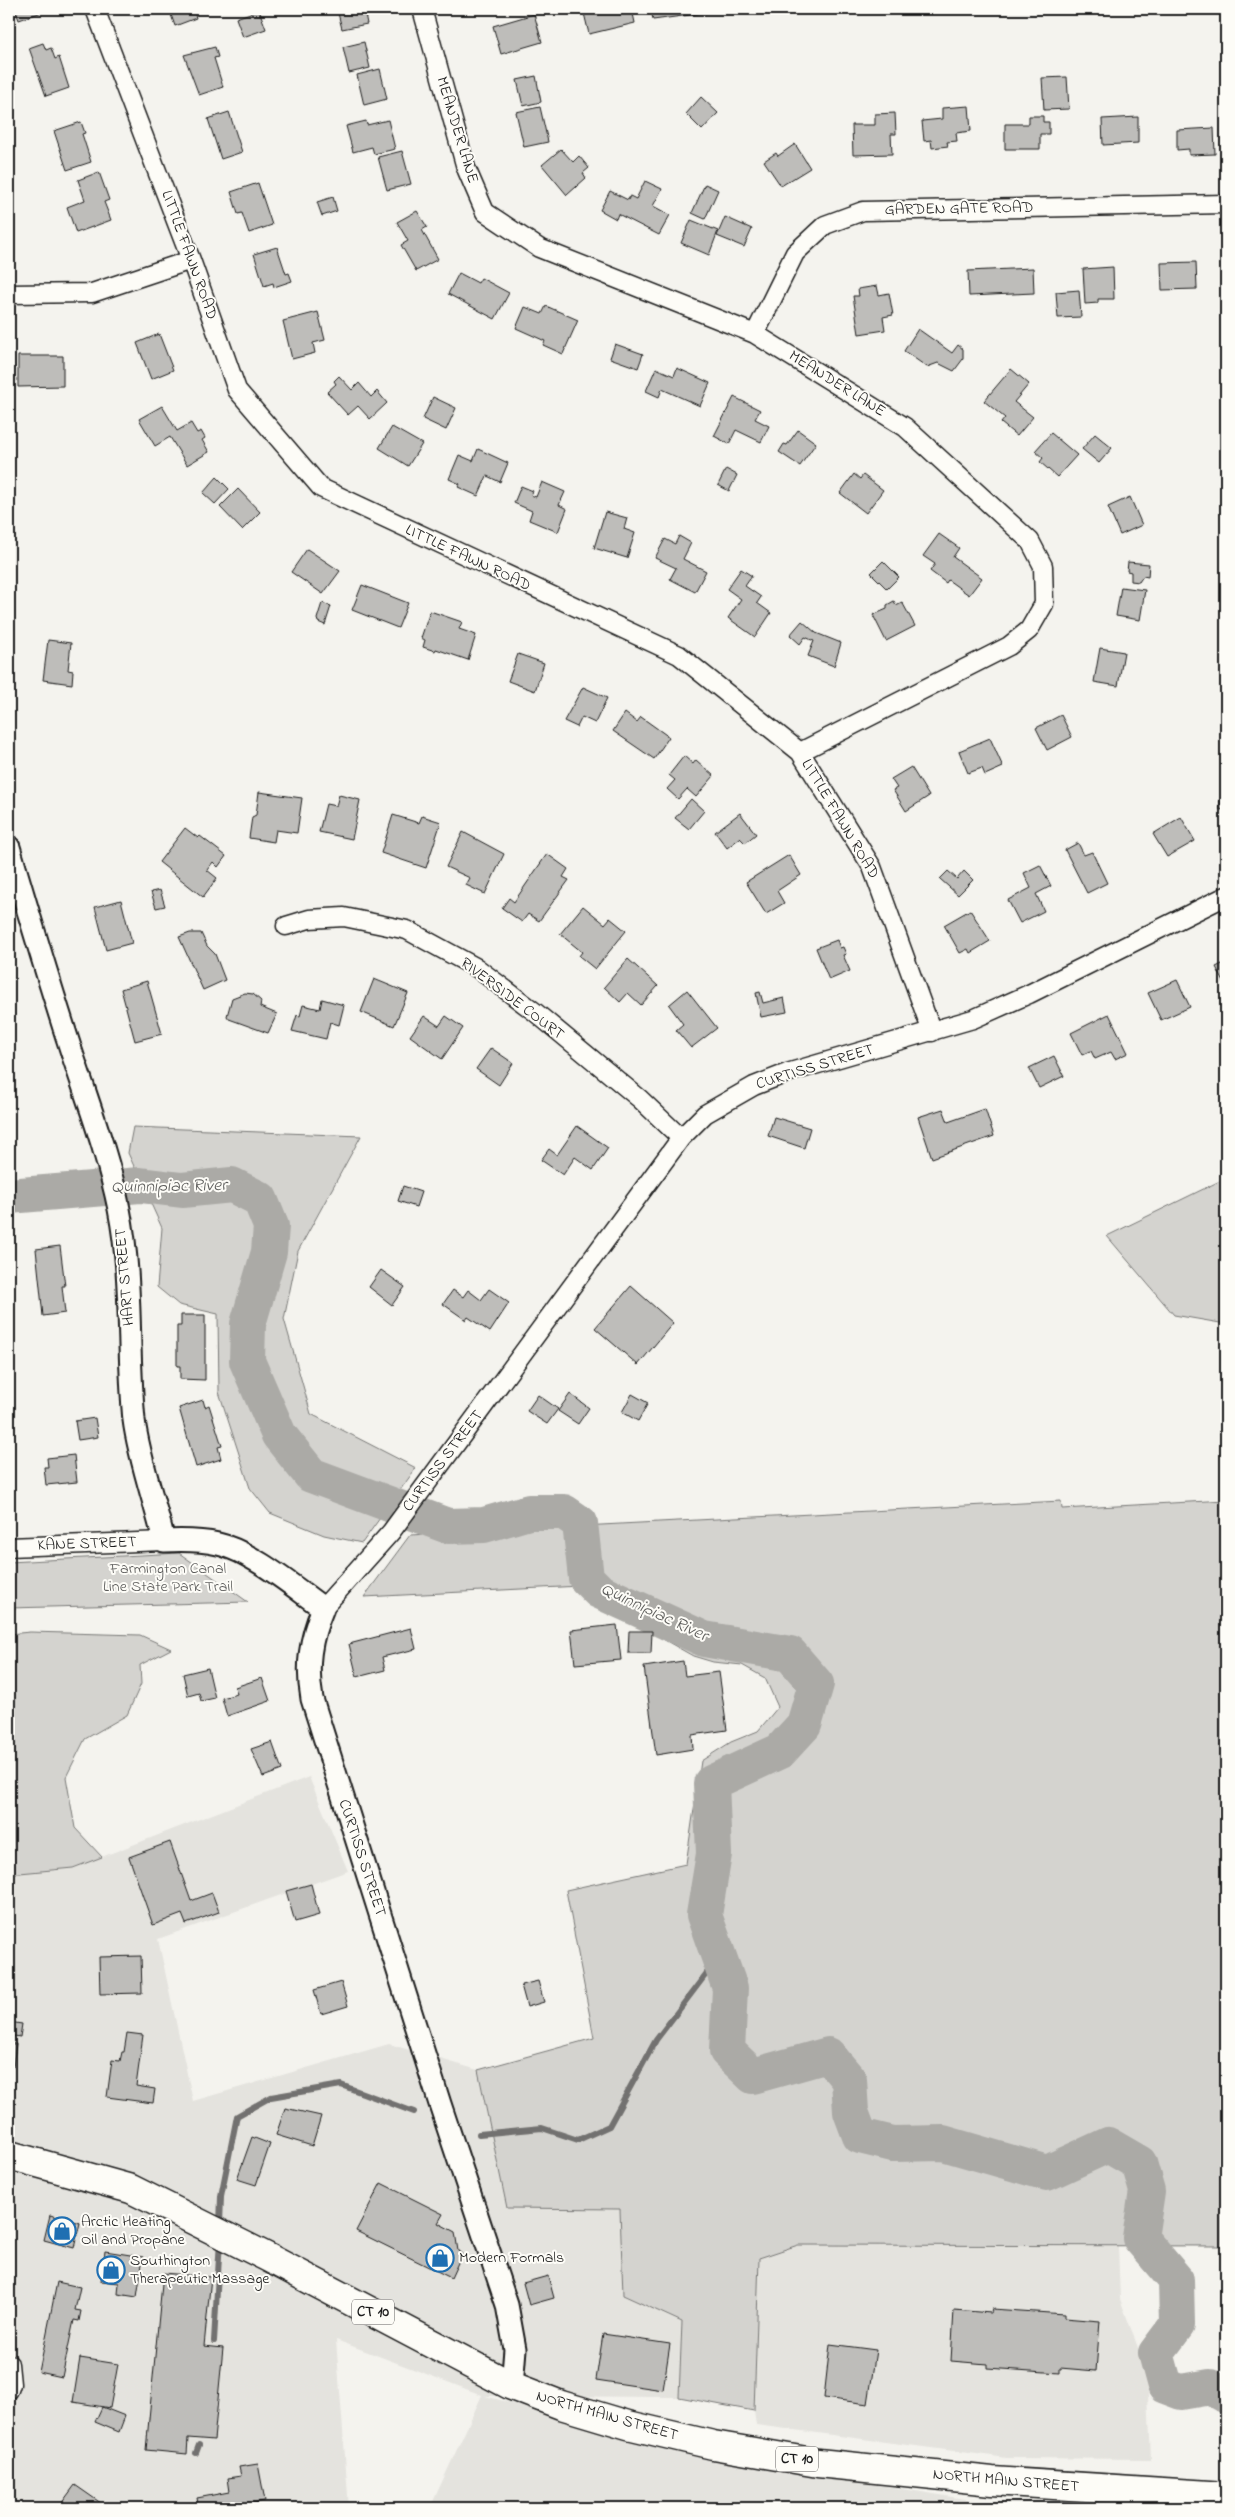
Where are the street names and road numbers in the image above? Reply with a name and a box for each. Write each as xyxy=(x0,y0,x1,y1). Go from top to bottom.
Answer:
street label: MEANDER LANE xyxy=(429,74,485,186)
street label: LITTLE FAWN ROAD xyxy=(154,187,224,323)
street label: GARDEN GATE ROAD xyxy=(884,196,1034,222)
street label: MEANDER LANE xyxy=(784,345,890,423)
street label: LITTLE FAWN ROAD xyxy=(401,518,535,598)
street label: LITTLE FAWN ROAD xyxy=(795,754,885,884)
street label: RIVERSIDE COURT xyxy=(455,952,569,1046)
street label: CURTISS STREET xyxy=(753,1038,877,1096)
street label: HART STREET xyxy=(109,1227,141,1327)
street label: CURTISS STREET xyxy=(397,1405,489,1517)
street label: KANE STREET xyxy=(37,1530,137,1558)
street label: CURTISS STREET xyxy=(332,1796,392,1920)
road number: CT 10 xyxy=(352,2300,394,2324)
street label: NORTH MAIN STREET xyxy=(533,2384,681,2448)
road number: CT 10 xyxy=(776,2446,818,2472)
street label: NORTH MAIN STREET xyxy=(932,2463,1080,2499)

